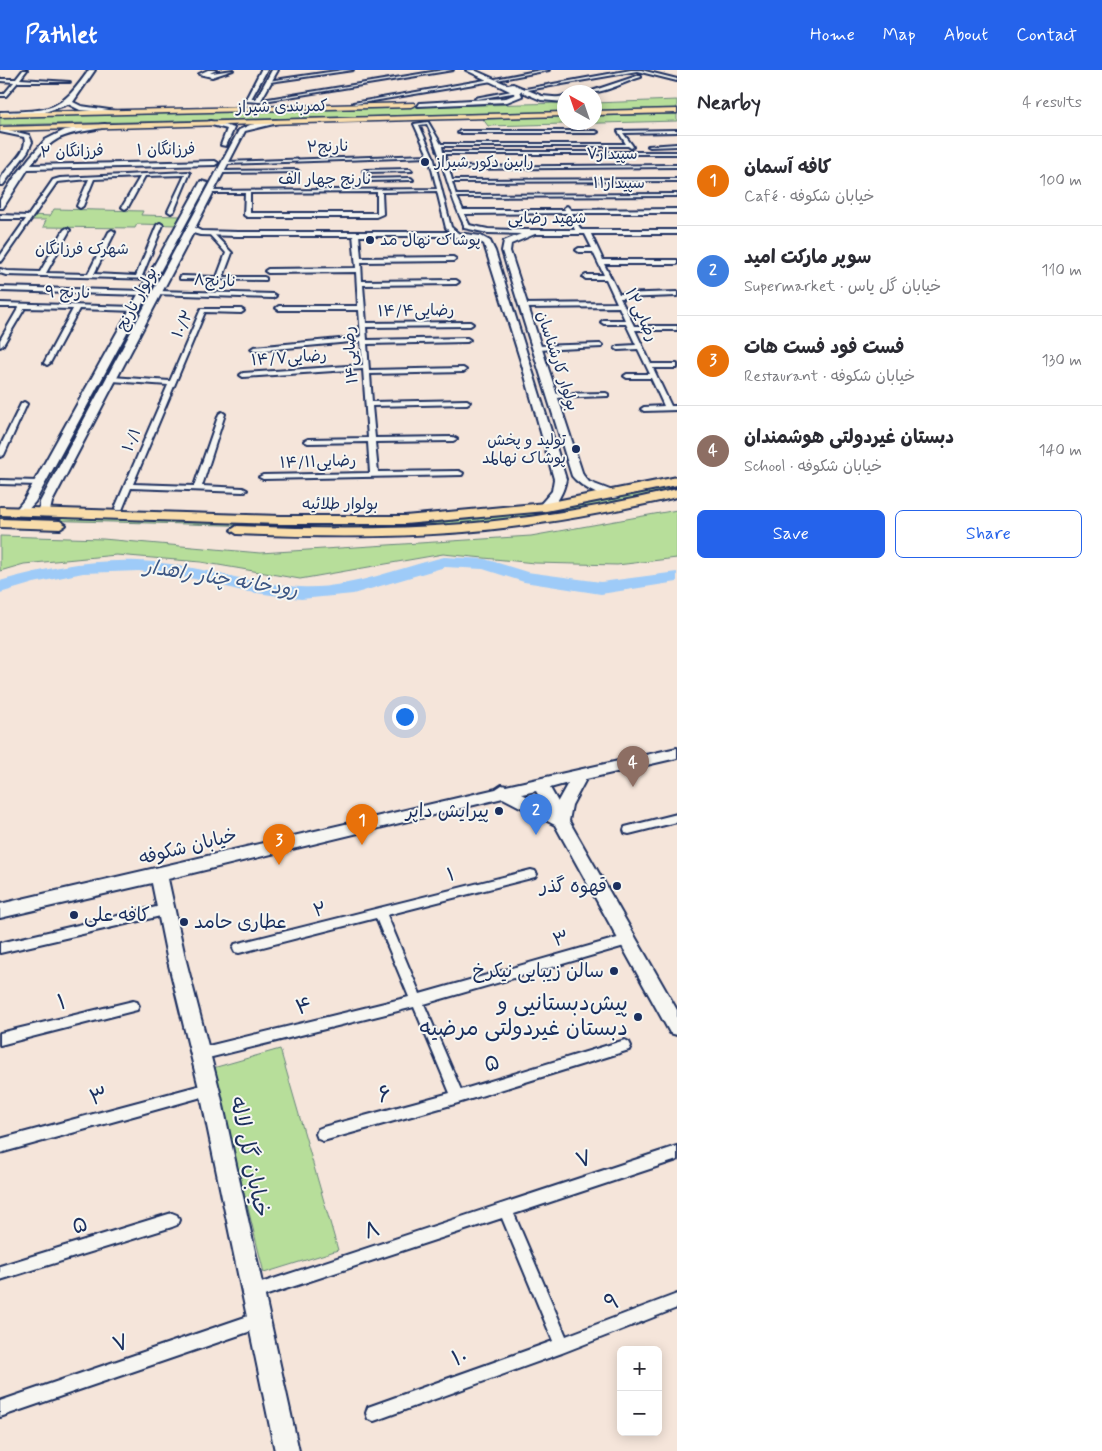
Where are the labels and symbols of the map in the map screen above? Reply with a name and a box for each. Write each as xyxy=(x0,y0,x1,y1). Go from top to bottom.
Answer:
north arrow xyxy=(557,85,602,130)
street label: کمربندی شیراز xyxy=(234,96,328,118)
street label: نارنج۲ xyxy=(307,136,349,158)
street label: فرزانگان ۱ xyxy=(137,139,195,161)
street label: فرزانگان ۲ xyxy=(40,140,104,164)
street label: سپیدار۷ xyxy=(586,144,638,165)
place label: رابین دکور شیراز xyxy=(433,152,534,173)
marker: رابین دکور شیراز xyxy=(419,156,431,168)
street label: نارنج چهار الف xyxy=(278,169,372,190)
street label: سپیدار۱۱ xyxy=(593,173,645,194)
street label: شهید رضایی xyxy=(508,208,586,229)
place label: پوشاک نهال مد xyxy=(380,230,481,251)
marker: پوشاک نهال مد xyxy=(364,234,376,246)
district label: شهرک فرزانگان xyxy=(35,239,129,260)
street label: بولوار نارنج xyxy=(111,263,163,335)
street label: نارنج۸ xyxy=(193,270,237,292)
street label: نارنج ۹ xyxy=(45,282,91,304)
street label: رضایی۱۲ xyxy=(620,285,662,345)
street label: رضایی۱۴/۴ xyxy=(377,300,455,322)
street label: ۱۰/۲ xyxy=(167,306,199,342)
street label: بولوار کارشناسان xyxy=(531,308,583,414)
street label: رضایی۱۴ xyxy=(339,325,363,385)
street label: رضایی۱۴/۷ xyxy=(250,345,328,371)
street label: ۱۰/۱ xyxy=(118,425,146,455)
place label: تولید و پخش پوشاک نهالمد xyxy=(482,430,566,469)
marker: تولید و پخش پوشاک نهالمد xyxy=(570,443,582,455)
street label: رضایی۱۴/۱۱ xyxy=(280,450,356,474)
street label: بولوار طلائیه xyxy=(302,494,378,515)
water label: رودخانه چنار راهدار xyxy=(139,553,300,605)
your location xyxy=(392,704,418,730)
pin: 4 xyxy=(617,746,649,787)
pin: 2 xyxy=(520,794,552,835)
place label: پیرایش داپر xyxy=(404,799,489,824)
pin: 1 xyxy=(346,804,378,845)
marker: پیرایش داپر xyxy=(493,805,505,817)
street label: خیابان شکوفه xyxy=(136,823,240,871)
pin: 3 xyxy=(263,824,295,865)
street label: ۱ xyxy=(444,862,458,888)
place label: قهوه گذر xyxy=(538,874,607,899)
marker: قهوه گذر xyxy=(611,880,623,892)
street label: ۲ xyxy=(311,896,329,924)
place label: کافه علی xyxy=(84,903,150,928)
marker: کافه علی xyxy=(68,909,80,921)
place label: عطاری حامد xyxy=(194,910,287,935)
marker: عطاری حامد xyxy=(178,916,190,928)
street label: ۳ xyxy=(550,925,572,953)
place label: سالن زیبایی نیکرخ xyxy=(473,959,604,984)
marker: سالن زیبایی نیکرخ xyxy=(608,965,620,977)
street label: ۱ xyxy=(55,988,69,1018)
place label: پیش‌دبستانیی و دبستان غیردولتی مرضیه xyxy=(420,990,628,1043)
street label: ۴ xyxy=(293,991,315,1023)
marker: پیش‌دبستانیی و دبستان غیردولتی مرضیه xyxy=(632,1011,644,1023)
street label: ۵ xyxy=(481,1048,503,1080)
street label: ۶ xyxy=(375,1080,395,1110)
street label: ۳ xyxy=(87,1081,111,1113)
street label: خیابان گل لاله xyxy=(223,1094,275,1220)
street label: ۷ xyxy=(572,1144,596,1176)
street label: ۵ xyxy=(69,1210,91,1242)
street label: ۸ xyxy=(360,1215,384,1247)
street label: ۹ xyxy=(601,1287,623,1319)
street label: ۷ xyxy=(109,1328,133,1360)
street label: ۱۰ xyxy=(448,1342,472,1374)

